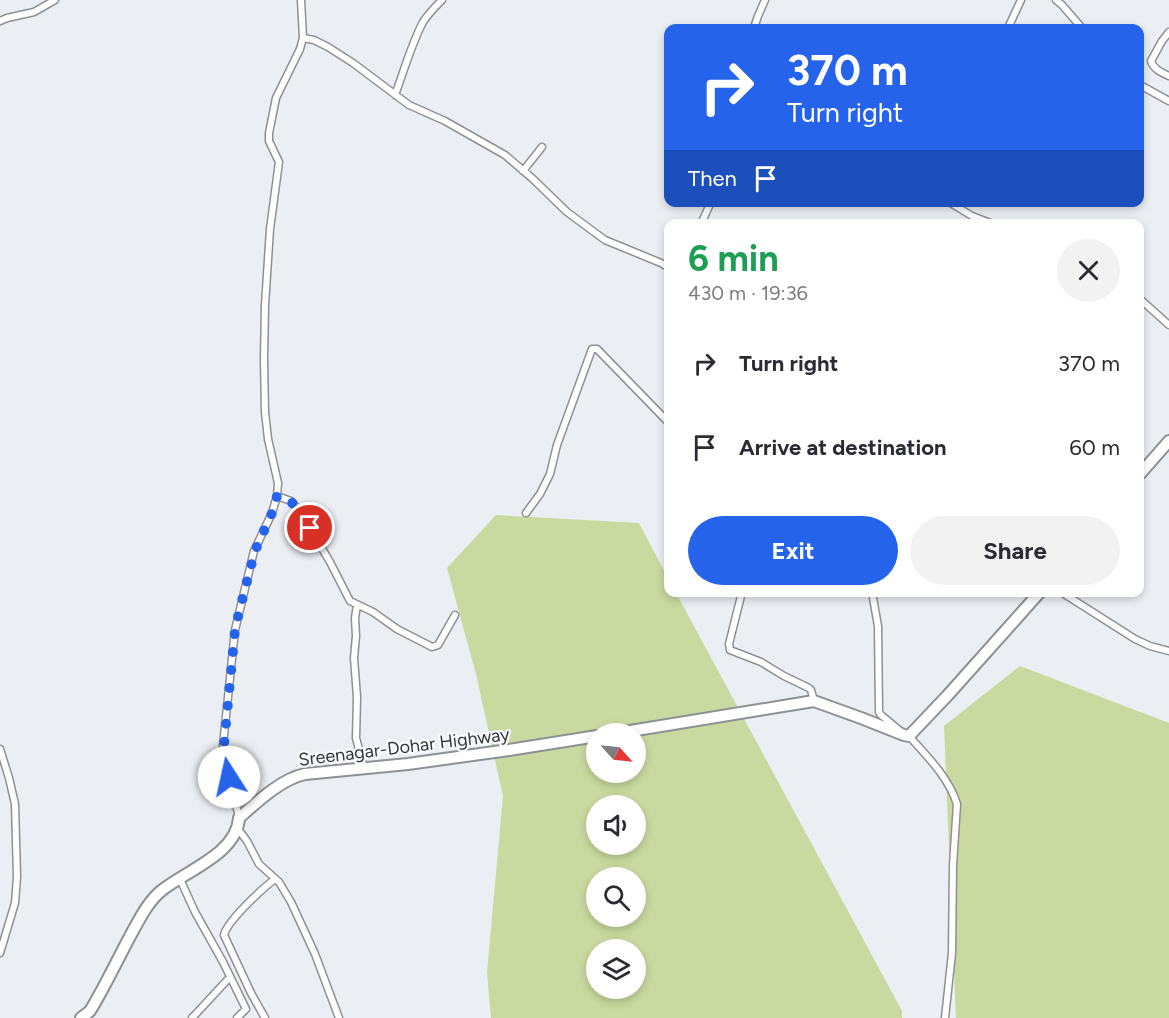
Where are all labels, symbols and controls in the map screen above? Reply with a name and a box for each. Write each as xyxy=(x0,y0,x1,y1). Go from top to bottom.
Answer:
text: 370 m xyxy=(787,45,908,96)
icon: right xyxy=(688,48,766,126)
text: Turn right xyxy=(787,96,903,129)
icon: arrive xyxy=(749,162,782,195)
text: Then xyxy=(688,165,737,192)
text: 6 min xyxy=(688,237,779,280)
button: close xyxy=(1057,239,1120,302)
text: 430 m · 19:36 xyxy=(688,281,808,305)
icon: right xyxy=(688,347,721,380)
text: Turn right xyxy=(739,350,838,377)
text: 370 m xyxy=(1058,350,1120,377)
icon: arrive xyxy=(688,431,721,464)
text: Arrive at destination xyxy=(739,434,947,461)
text: 60 m xyxy=(1069,434,1120,461)
pin xyxy=(284,502,335,553)
icon: arrive xyxy=(293,511,326,544)
button: Exit xyxy=(688,516,898,585)
button: Share xyxy=(910,516,1120,585)
street label: Sreenagar-Dohar Highway xyxy=(297,723,511,771)
north arrow xyxy=(586,723,646,783)
map controls xyxy=(586,723,646,999)
position arrow xyxy=(197,745,261,809)
button: sound xyxy=(586,795,646,855)
button: search xyxy=(586,867,646,927)
button: layers xyxy=(586,939,646,999)

